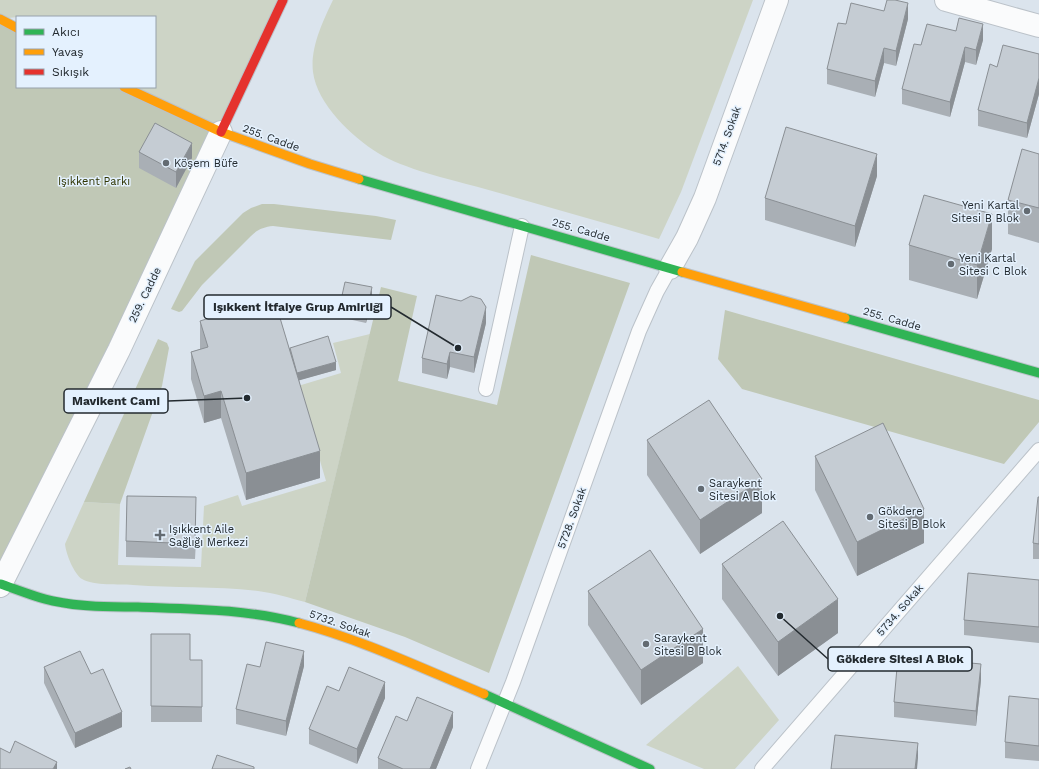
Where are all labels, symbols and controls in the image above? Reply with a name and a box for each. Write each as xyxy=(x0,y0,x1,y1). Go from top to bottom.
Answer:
legend xyxy=(16,16,156,88)
text: Akıcı xyxy=(52,25,80,39)
text: Yavaş xyxy=(52,45,84,59)
text: Sıkışık xyxy=(52,65,89,79)
street label: 5714. Sokak xyxy=(710,104,744,168)
street label: 255. Cadde xyxy=(241,122,301,154)
place label: Köşem Büfe xyxy=(174,157,238,170)
marker: Köşem Büfe xyxy=(161,158,171,168)
park label: Işıkkent Parkı xyxy=(58,175,130,188)
place label: Yeni Kartal Sitesi B Blok xyxy=(951,199,1020,225)
marker: Yeni Kartal Sitesi B Blok xyxy=(1022,206,1032,216)
street label: 255. Cadde xyxy=(550,216,612,244)
place label: Yeni Kartal Sitesi C Blok xyxy=(959,252,1027,278)
marker: Yeni Kartal Sitesi C Blok xyxy=(946,259,956,269)
street label: 259. Cadde xyxy=(126,265,164,325)
callout: Işıkkent İtfaiye Grup Amirliği xyxy=(204,295,391,319)
text: Işıkkent İtfaiye Grup Amirliği xyxy=(213,300,383,314)
street label: 255. Cadde xyxy=(861,305,923,333)
callout: Mavikent Cami xyxy=(64,389,168,413)
text: Mavikent Cami xyxy=(72,394,160,408)
place label: Saraykent Sitesi A Blok xyxy=(709,477,776,503)
marker: Saraykent Sitesi A Blok xyxy=(696,484,706,494)
street label: 5728. Sokak xyxy=(555,485,589,551)
place label: Gökdere Sitesi B Blok xyxy=(878,505,946,531)
marker: Gökdere Sitesi B Blok xyxy=(865,512,875,522)
place label: Işıkkent Aile Sağlığı Merkezi xyxy=(169,523,248,549)
marker: Işıkkent Aile Sağlığı Merkezi xyxy=(154,529,166,541)
street label: 5734. Sokak xyxy=(874,581,926,639)
street label: 5732. Sokak xyxy=(307,607,373,641)
place label: Saraykent Sitesi B Blok xyxy=(654,632,722,658)
marker: Saraykent Sitesi B Blok xyxy=(641,639,651,649)
callout: Gökdere Sitesi A Blok xyxy=(828,647,972,671)
text: Gökdere Sitesi A Blok xyxy=(836,652,964,666)

